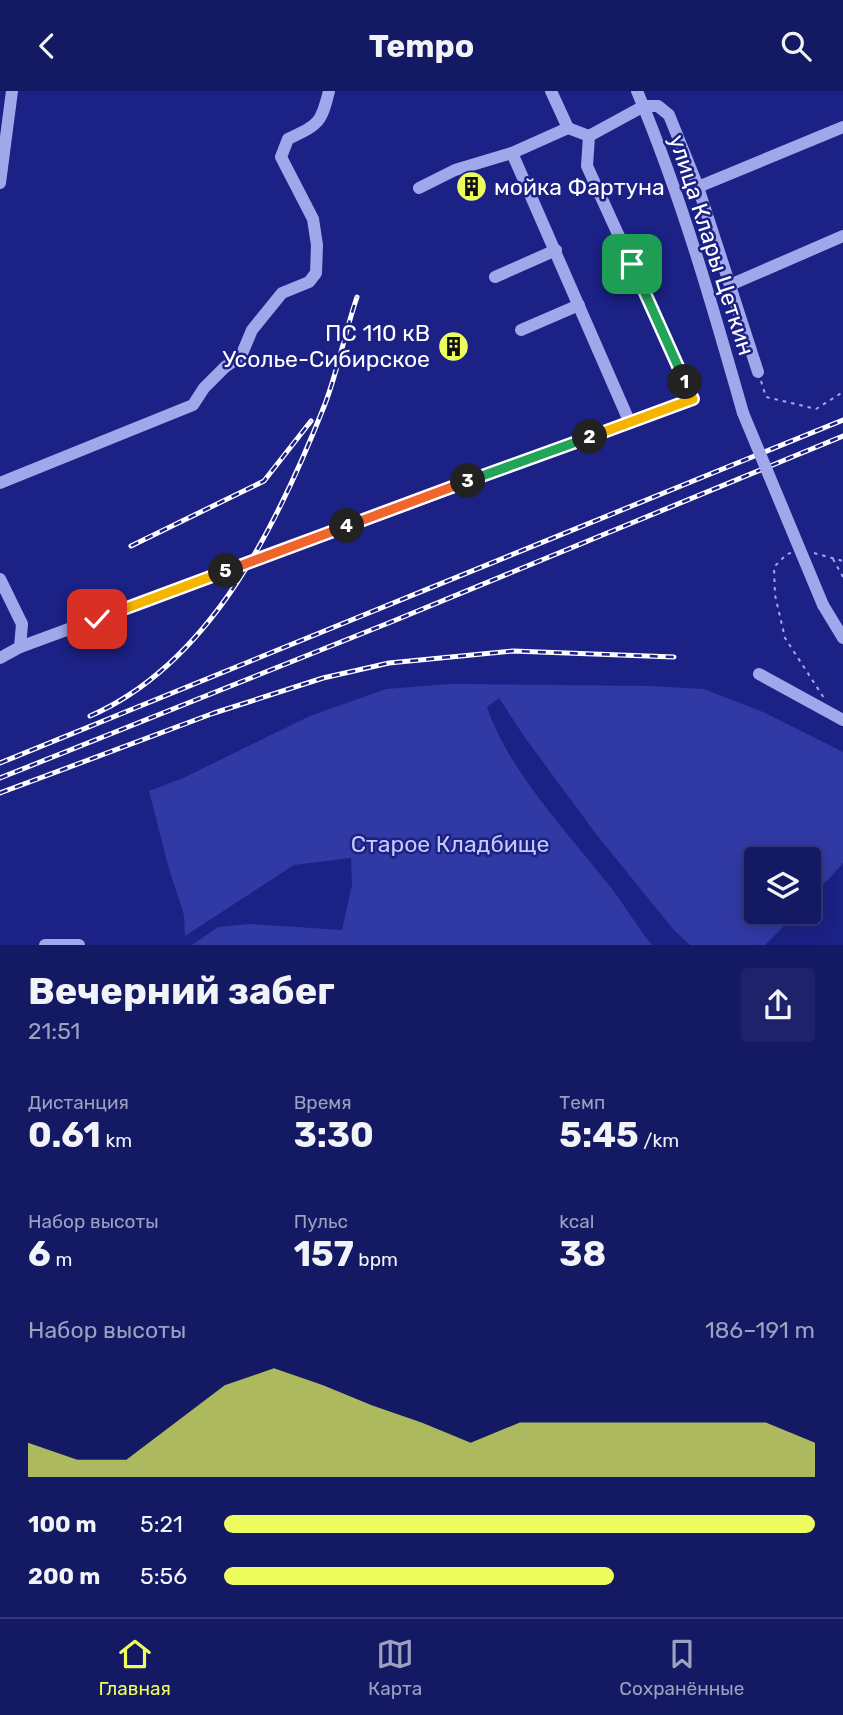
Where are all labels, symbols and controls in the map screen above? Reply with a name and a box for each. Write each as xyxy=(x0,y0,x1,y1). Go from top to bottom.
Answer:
icon: back xyxy=(28,27,66,65)
text: Tempo xyxy=(369,27,474,65)
icon: search xyxy=(777,27,815,65)
street label: улица Клары Цеткин xyxy=(663,131,761,359)
building icon: мойка Фартуна xyxy=(454,170,488,204)
place label: мойка Фартуна xyxy=(494,173,665,201)
pin xyxy=(602,234,662,294)
icon: arrive xyxy=(613,245,651,283)
place label: ПС 110 кВ Усолье-Сибирское xyxy=(222,319,430,373)
building icon: ПС 110 кВ Усолье-Сибирское xyxy=(436,329,470,363)
pin: 1 xyxy=(668,365,702,399)
text: 1 xyxy=(680,370,689,393)
pin: 2 xyxy=(572,419,608,455)
text: 2 xyxy=(583,425,596,448)
pin: 3 xyxy=(450,463,486,499)
text: 3 xyxy=(461,469,474,492)
pin: 4 xyxy=(330,509,364,543)
text: 4 xyxy=(340,514,353,537)
pin: 5 xyxy=(208,553,244,589)
text: 5 xyxy=(219,559,232,582)
pin xyxy=(67,589,127,649)
icon: check xyxy=(78,600,116,638)
park label: Старое Кладбище xyxy=(351,830,549,858)
map controls xyxy=(744,847,821,924)
button: layers xyxy=(744,847,821,924)
text: Вечерний забег xyxy=(28,968,335,1014)
button: share xyxy=(741,968,815,1042)
text: 21:51 xyxy=(28,1017,80,1045)
text: Дистанция xyxy=(28,1091,129,1114)
text: Время xyxy=(294,1091,352,1114)
text: Темп xyxy=(559,1091,605,1114)
text: 0.61 xyxy=(28,1114,101,1156)
text: 3:30 xyxy=(294,1114,374,1156)
text: 5:45 xyxy=(559,1114,639,1156)
text: km xyxy=(101,1129,132,1152)
text: /km xyxy=(639,1129,679,1152)
text: Набор высоты xyxy=(28,1210,159,1233)
text: Пульс xyxy=(294,1210,348,1233)
text: kcal xyxy=(559,1210,594,1233)
text: 6 xyxy=(28,1233,51,1275)
text: 157 xyxy=(294,1233,354,1275)
text: 38 xyxy=(559,1233,606,1275)
text: m xyxy=(51,1248,72,1271)
text: bpm xyxy=(354,1248,398,1271)
text: Набор высоты xyxy=(28,1316,186,1344)
text: 186–191 m xyxy=(705,1316,815,1344)
text: 100 m xyxy=(28,1510,97,1538)
text: 5:21 xyxy=(140,1510,183,1538)
text: 200 m xyxy=(28,1562,100,1590)
text: 5:56 xyxy=(140,1562,187,1590)
tab: Главная xyxy=(99,1635,171,1700)
tab: Карта xyxy=(368,1635,422,1700)
tab: Сохранённые xyxy=(619,1635,744,1700)

